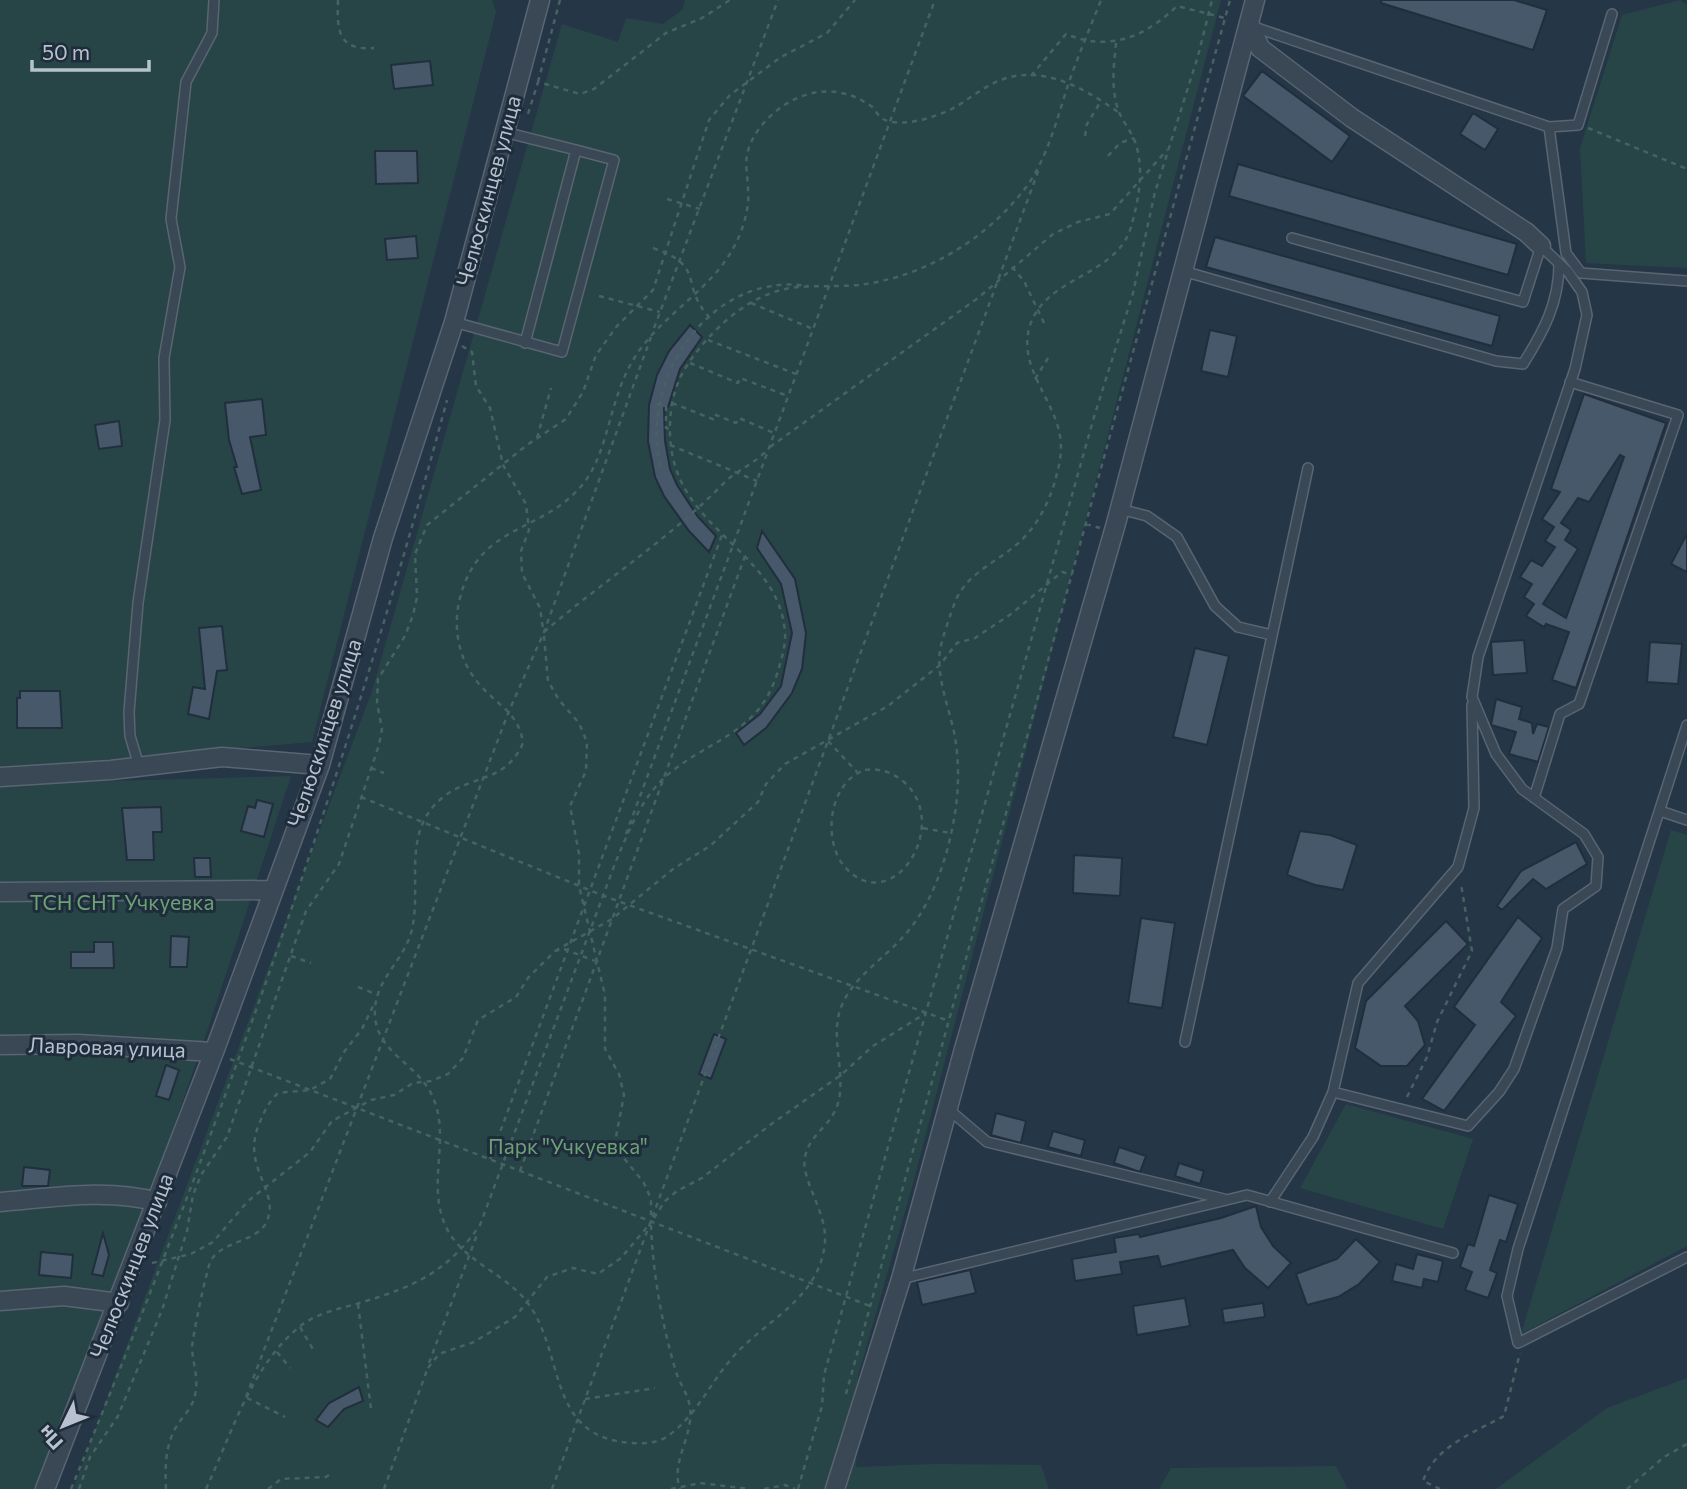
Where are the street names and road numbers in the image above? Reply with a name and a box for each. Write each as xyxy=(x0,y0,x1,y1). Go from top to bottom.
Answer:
street label: Челюскинцев улица xyxy=(450,93,525,289)
street label: Челюскинцев улица xyxy=(281,635,366,830)
street label: Лавровая улица xyxy=(28,1031,186,1062)
street label: Челюскинцев улица xyxy=(84,1169,177,1361)

